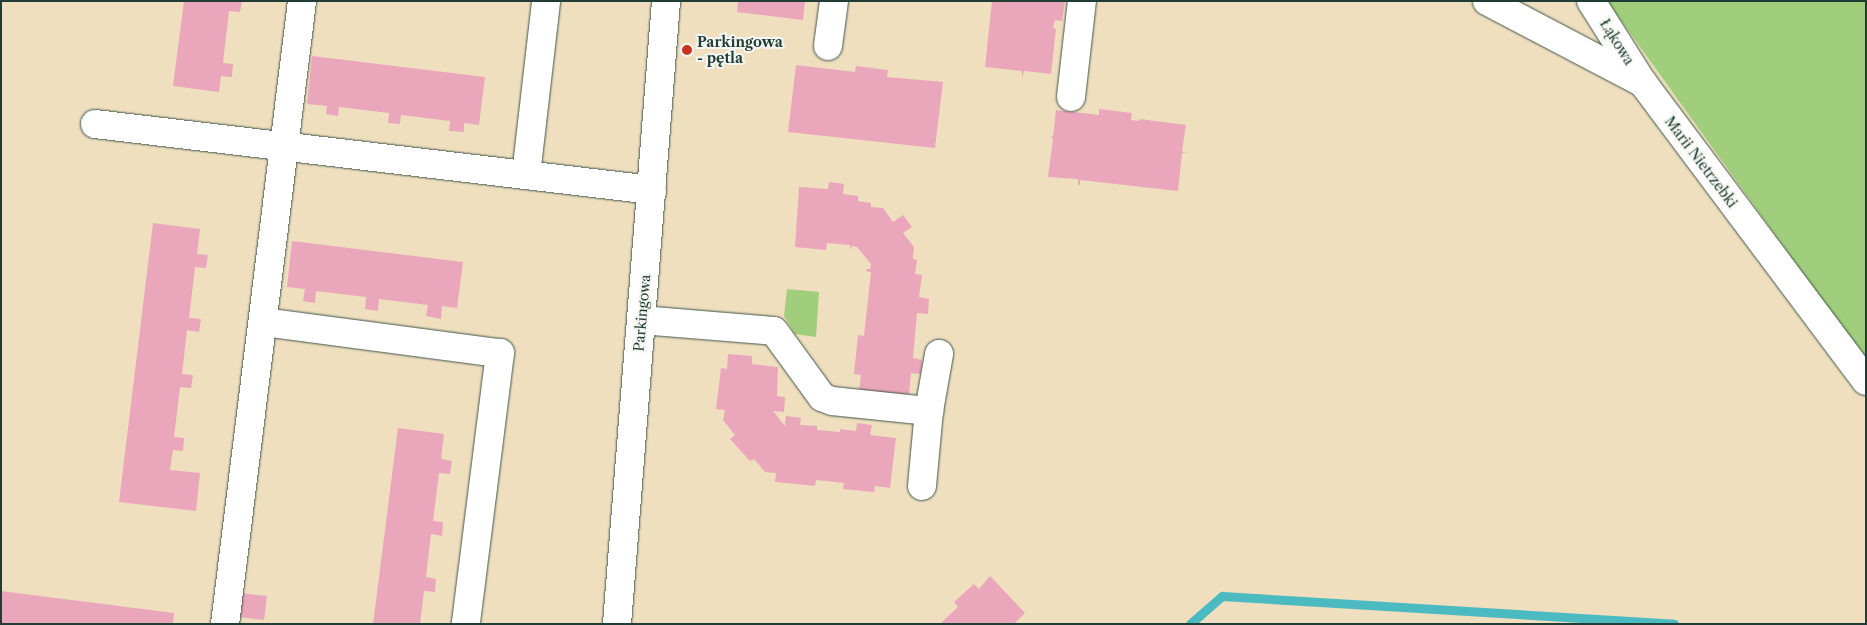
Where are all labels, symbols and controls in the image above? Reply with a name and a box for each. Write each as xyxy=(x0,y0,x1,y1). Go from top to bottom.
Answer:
street label: Łąkowa xyxy=(1596,16,1638,68)
place label: Parkingowa - pętla xyxy=(697,34,783,66)
marker: Parkingowa - pętla xyxy=(681,44,693,56)
street label: Marii Nietrzebki xyxy=(1661,113,1741,211)
street label: Parkingowa xyxy=(630,274,654,352)

